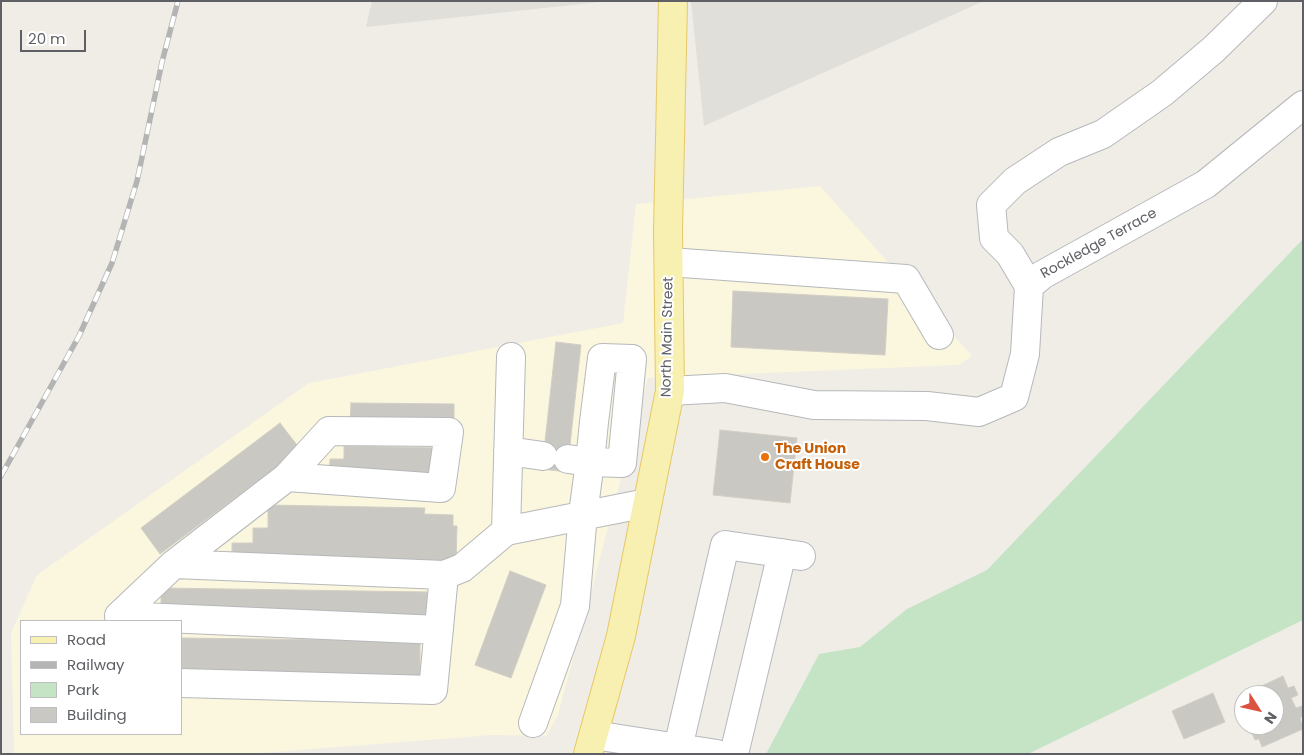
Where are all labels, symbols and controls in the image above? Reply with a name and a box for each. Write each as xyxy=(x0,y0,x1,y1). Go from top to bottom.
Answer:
scale bar xyxy=(22,20,89,52)
text: 20 m xyxy=(28,28,66,49)
street label: Rockledge Terrace xyxy=(1038,205,1160,283)
street label: North Main Street xyxy=(659,277,677,397)
place label: The Union Craft House xyxy=(775,441,860,474)
marker: The Union Craft House xyxy=(759,451,771,463)
legend xyxy=(20,620,182,735)
text: Road xyxy=(67,629,106,650)
text: Railway xyxy=(67,654,125,675)
text: Park xyxy=(67,679,99,700)
north arrow xyxy=(1234,685,1284,735)
text: Building xyxy=(67,704,127,725)
text: N xyxy=(1259,708,1282,728)

